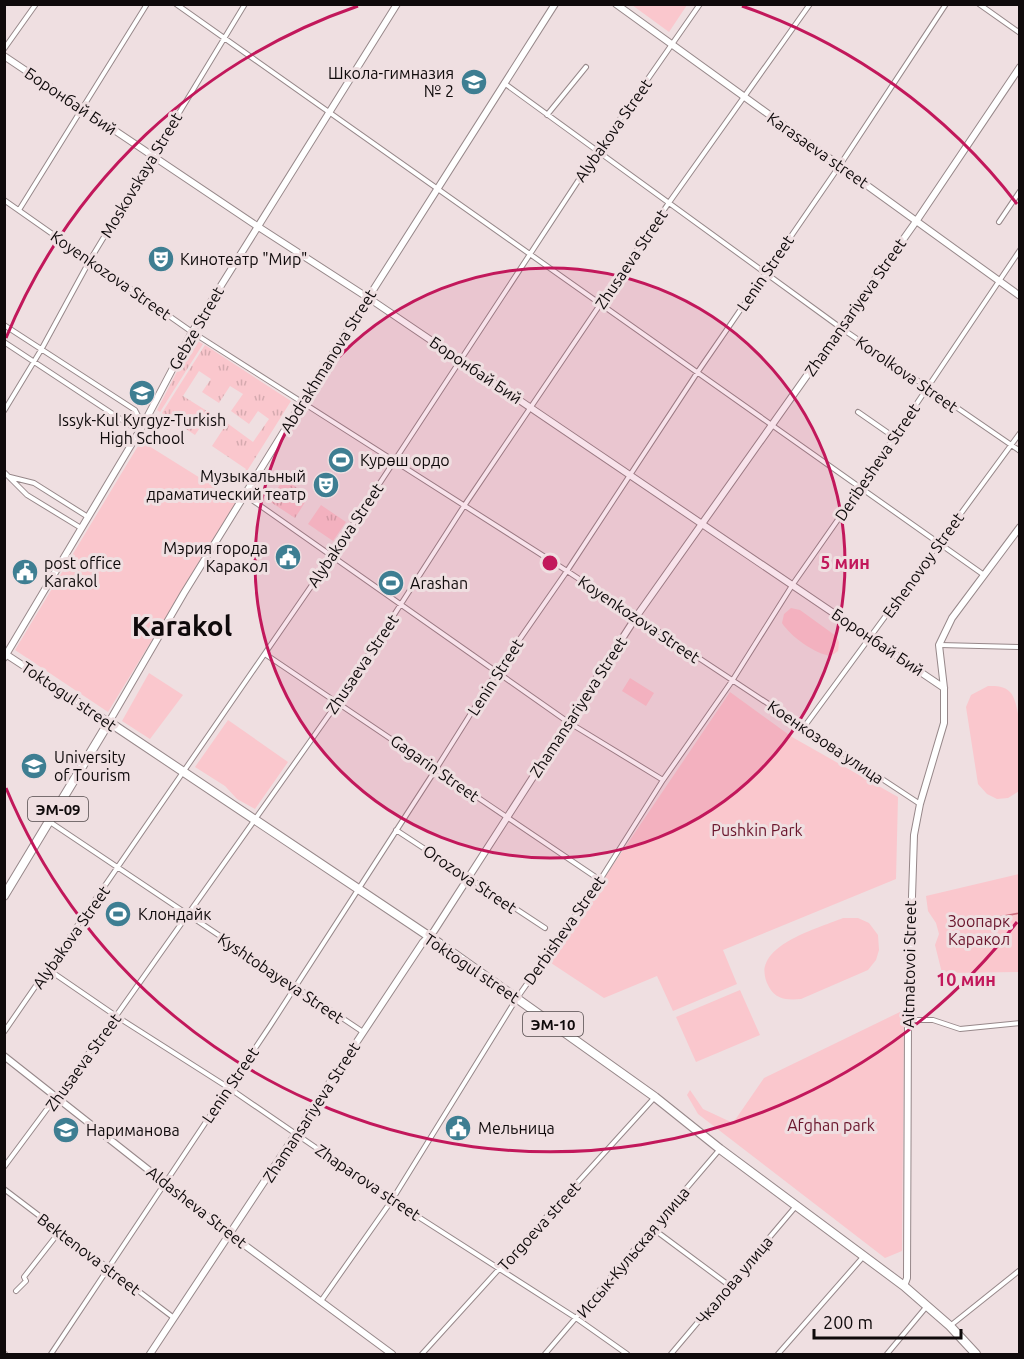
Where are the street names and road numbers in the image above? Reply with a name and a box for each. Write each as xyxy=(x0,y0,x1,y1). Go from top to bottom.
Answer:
street label: Боронбай Бий xyxy=(22,64,120,138)
street label: Alybakova Street xyxy=(571,75,656,185)
street label: Karasaeva street xyxy=(764,108,873,192)
street label: Moskovskaya Street xyxy=(97,109,186,241)
street label: Zhusaeva Street xyxy=(591,205,671,312)
street label: Koyenkozova Street xyxy=(48,227,175,324)
street label: Lenin Street xyxy=(733,231,797,314)
street label: Zhamansariyeva Street xyxy=(801,234,910,379)
street label: Gebze Street xyxy=(165,283,227,373)
street label: Abdrakhmanova Street xyxy=(277,285,380,436)
street label: Korolkova Street xyxy=(853,332,962,416)
street label: Боронбай Бий xyxy=(427,333,525,407)
street label: Deribesheva Street xyxy=(831,399,923,524)
street label: Alybakova Street xyxy=(304,479,387,590)
street label: Eshenovoy Street xyxy=(879,508,968,621)
street label: Koyenkozova Street xyxy=(575,572,704,667)
street label: Боронбай Бий xyxy=(829,605,927,679)
street label: Zhusaeva Street xyxy=(322,610,402,717)
street label: Zhamansariyeva Street xyxy=(526,633,630,780)
street label: Lenin Street xyxy=(464,635,527,719)
street label: Toktogul street xyxy=(18,658,120,735)
street label: Коенкозова улица xyxy=(765,697,887,787)
street label: Gagarin Street xyxy=(387,731,483,806)
road number: ЭМ-09 xyxy=(28,797,88,821)
street label: Orozova Street xyxy=(420,841,521,917)
street label: Derbisheva Street xyxy=(520,872,609,988)
street label: Alybakova Street xyxy=(29,882,114,992)
street label: Aitmatovoi Street xyxy=(899,899,919,1028)
street label: Kyshtobayeva Street xyxy=(215,929,348,1027)
street label: Toktogul street xyxy=(421,930,523,1007)
street label: Zhusaeva Street xyxy=(42,1009,125,1114)
road number: ЭМ-10 xyxy=(523,1012,583,1036)
street label: Zhamansariyeva Street xyxy=(259,1038,363,1185)
street label: Lenin Street xyxy=(198,1043,262,1126)
street label: Zhaparova street xyxy=(312,1140,424,1224)
street label: Aldasheva Street xyxy=(144,1163,251,1252)
street label: Torgoeva street xyxy=(494,1177,584,1274)
street label: Иссык-Кульская улица xyxy=(573,1183,693,1321)
street label: Bektenova street xyxy=(34,1210,144,1299)
street label: Чкалова улица xyxy=(692,1232,776,1328)

